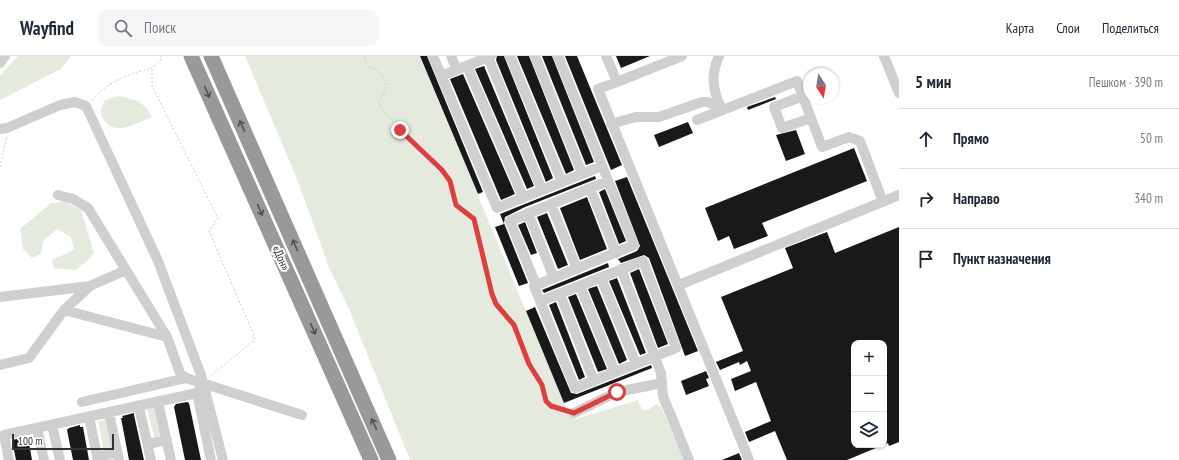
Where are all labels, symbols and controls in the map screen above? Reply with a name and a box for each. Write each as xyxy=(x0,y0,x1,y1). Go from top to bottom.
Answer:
search box xyxy=(98,10,378,46)
text: Wayfind xyxy=(20,16,74,40)
icon: search xyxy=(112,17,134,39)
text: Поиск xyxy=(144,18,176,37)
text: Карта xyxy=(1006,19,1034,37)
text: Слои xyxy=(1056,19,1080,37)
text: Поделиться xyxy=(1102,19,1159,37)
north arrow xyxy=(803,68,839,104)
text: 5 мин xyxy=(915,71,951,93)
text: Пешком · 390 m xyxy=(1089,74,1163,91)
one-way arrow xyxy=(204,85,211,97)
one-way arrow xyxy=(238,121,245,133)
route end xyxy=(391,121,409,139)
icon: ahead xyxy=(915,128,937,150)
text: Прямо xyxy=(953,129,989,148)
text: 50 m xyxy=(1140,130,1163,147)
icon: right xyxy=(915,188,937,210)
text: Направо xyxy=(953,189,1000,208)
text: 340 m xyxy=(1134,190,1163,207)
one-way arrow xyxy=(257,204,264,216)
one-way arrow xyxy=(290,240,298,252)
street label: «Дон» xyxy=(269,243,294,273)
icon: arrive xyxy=(915,248,937,270)
text: Пункт назначения xyxy=(953,249,1051,268)
one-way arrow xyxy=(310,323,317,335)
map controls xyxy=(851,340,887,448)
button: + xyxy=(851,340,887,376)
button: − xyxy=(851,376,887,412)
route start xyxy=(608,383,626,401)
button: layers xyxy=(851,412,887,448)
one-way arrow xyxy=(369,419,377,431)
scale bar xyxy=(12,432,114,451)
text: 100 m xyxy=(18,434,42,448)

